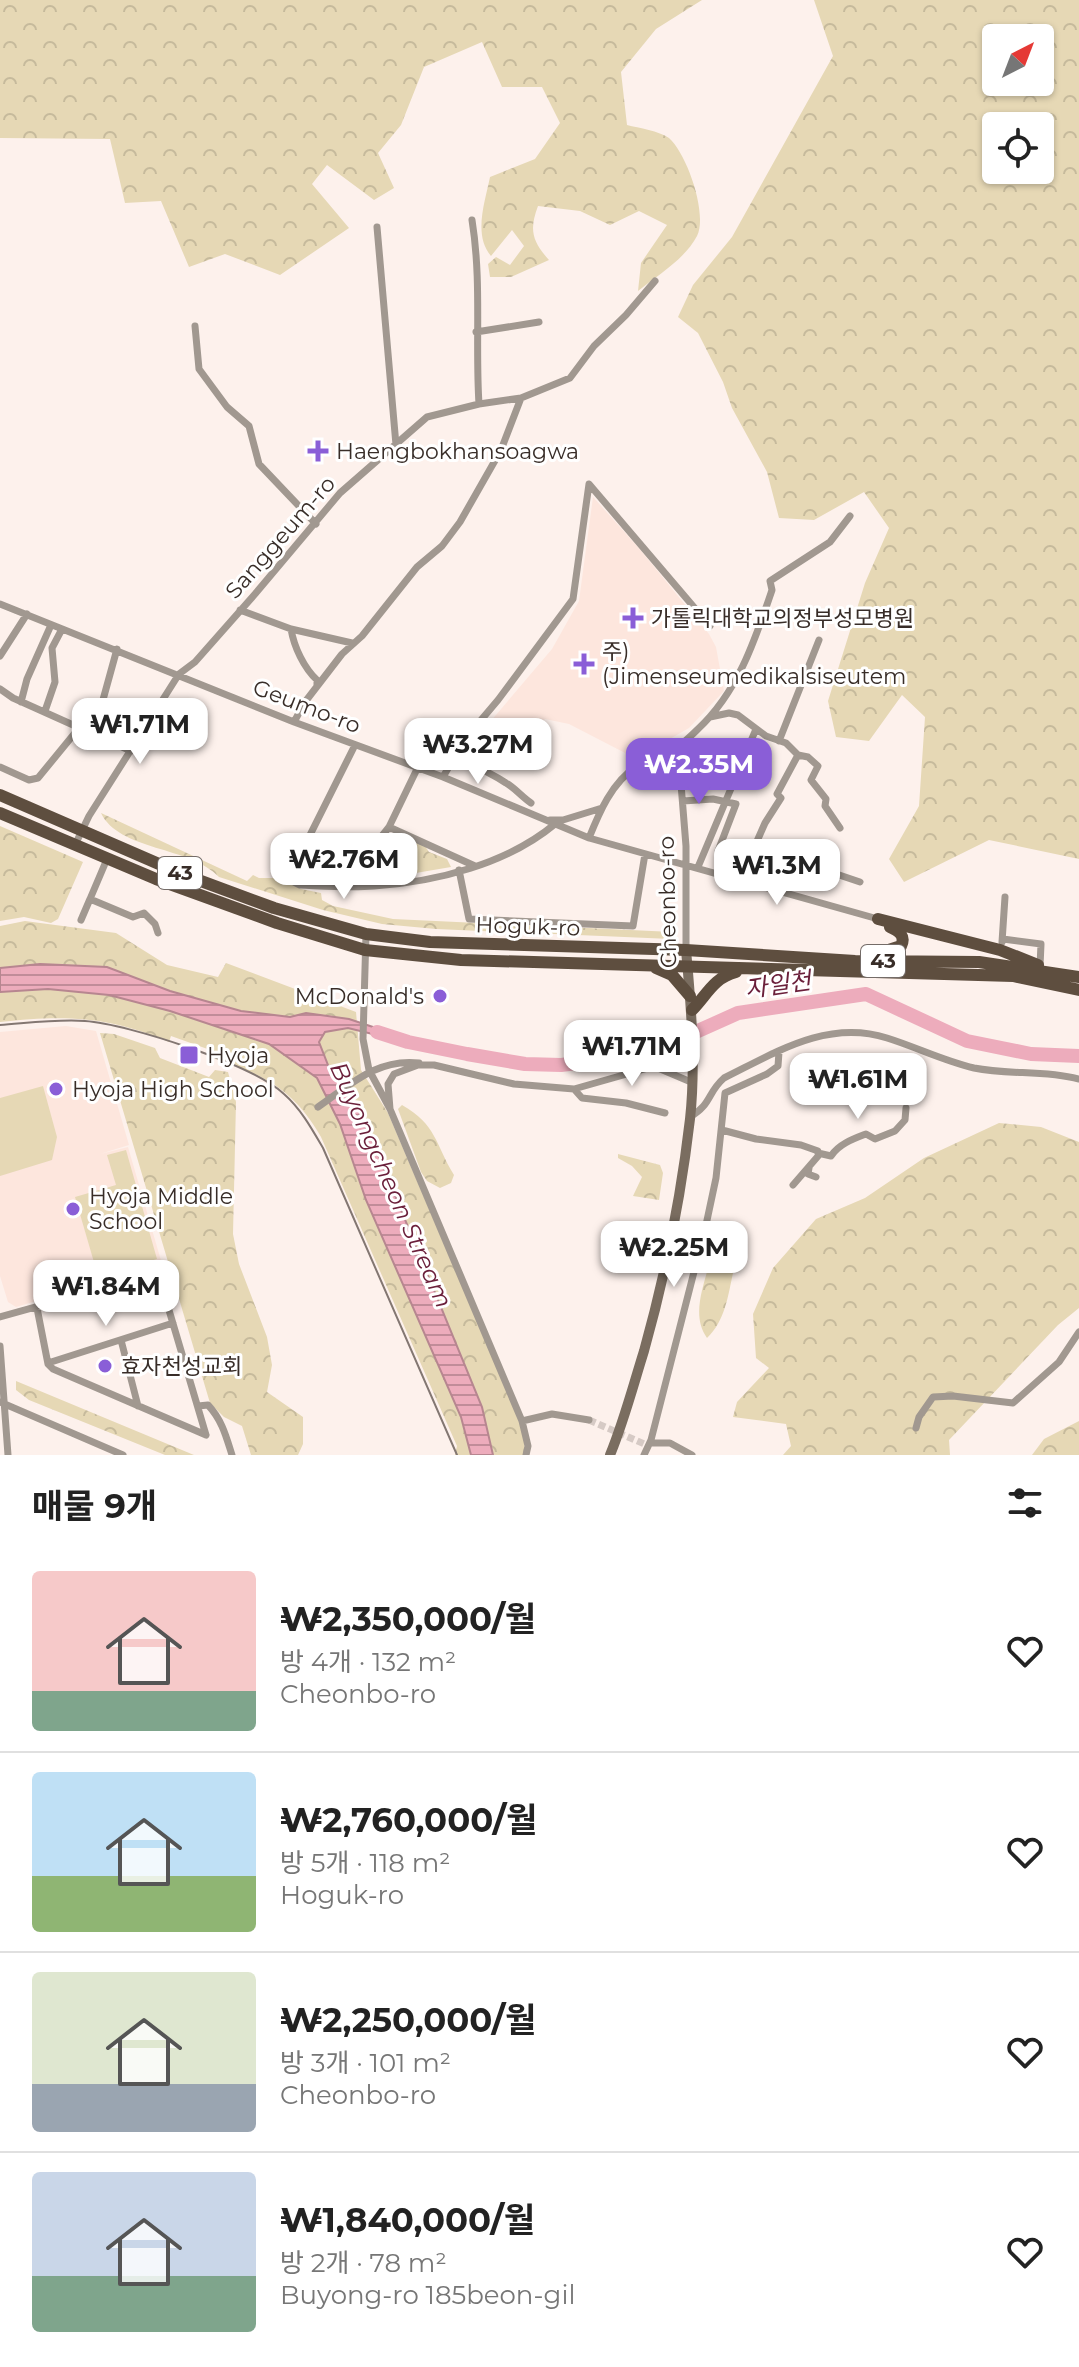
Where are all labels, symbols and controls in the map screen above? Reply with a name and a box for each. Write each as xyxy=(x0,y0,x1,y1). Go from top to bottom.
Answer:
north arrow xyxy=(982,24,1054,96)
map controls xyxy=(982,24,1054,184)
button: locate xyxy=(982,112,1054,184)
place label: Haengbokhansoagwa xyxy=(336,438,579,465)
marker: Haengbokhansoagwa xyxy=(307,440,329,462)
street label: Sanggeum-ro xyxy=(220,470,341,604)
place label: 가톨릭대학교의정부성모병원 xyxy=(651,605,914,632)
marker: 가톨릭대학교의정부성모병원 xyxy=(622,607,644,629)
place label: 주) (Jimenseumedikalsiseutem xyxy=(602,638,906,690)
marker: 주) (Jimenseumedikalsiseutem xyxy=(573,653,595,675)
street label: Geumo-ro xyxy=(249,674,364,739)
pin: ₩1.71M xyxy=(75,698,205,766)
text: ₩1.71M xyxy=(90,708,190,740)
pin: ₩3.27M xyxy=(413,718,543,786)
text: ₩3.27M xyxy=(422,728,534,760)
pin: ₩2.35M xyxy=(634,738,764,806)
text: ₩2.35M xyxy=(644,748,754,780)
pin: ₩2.76M xyxy=(279,833,409,901)
street label: Cheonbo-ro xyxy=(653,836,682,968)
pin: ₩1.3M xyxy=(721,839,833,907)
text: ₩2.76M xyxy=(288,843,400,875)
text: ₩1.3M xyxy=(732,849,822,881)
road number: 43 xyxy=(158,857,202,889)
street label: Hoguk-ro xyxy=(475,911,581,942)
road number: 43 xyxy=(861,945,905,977)
water label: 자일천 xyxy=(743,965,816,1003)
place label: McDonald's xyxy=(295,983,424,1010)
marker: McDonald's xyxy=(431,987,449,1005)
pin: ₩1.71M xyxy=(567,1020,697,1088)
text: ₩1.71M xyxy=(582,1030,682,1062)
place label: Hyoja xyxy=(207,1042,269,1069)
marker: Hyoja xyxy=(178,1044,200,1066)
pin: ₩1.61M xyxy=(793,1053,923,1121)
water label: Buyongcheon Stream xyxy=(324,1057,459,1312)
text: ₩1.61M xyxy=(808,1063,908,1095)
place label: Hyoja High School xyxy=(72,1076,274,1103)
marker: Hyoja High School xyxy=(47,1080,65,1098)
place label: Hyoja Middle School xyxy=(89,1183,233,1235)
marker: Hyoja Middle School xyxy=(64,1200,82,1218)
pin: ₩2.25M xyxy=(609,1221,739,1289)
text: ₩2.25M xyxy=(619,1231,729,1263)
pin: ₩1.84M xyxy=(41,1260,171,1328)
text: ₩1.84M xyxy=(51,1270,161,1302)
place label: 효자천성교회 xyxy=(121,1353,242,1380)
marker: 효자천성교회 xyxy=(96,1357,114,1375)
icon: filters xyxy=(1003,1481,1047,1525)
text: 매물 9개 xyxy=(32,1485,157,1527)
text: ₩2,350,000/월 xyxy=(280,1598,536,1640)
icon: home xyxy=(96,1603,192,1699)
icon: heart xyxy=(1003,1629,1047,1673)
text: 방 4개 · 132 m² xyxy=(280,1646,456,1678)
text: Cheonbo-ro xyxy=(280,1678,436,1710)
text: ₩2,760,000/월 xyxy=(280,1799,537,1841)
icon: home xyxy=(96,1804,192,1900)
icon: heart xyxy=(1003,1830,1047,1874)
text: 방 5개 · 118 m² xyxy=(280,1847,450,1879)
text: Hoguk-ro xyxy=(280,1879,404,1911)
text: ₩2,250,000/월 xyxy=(280,1999,536,2041)
icon: home xyxy=(96,2004,192,2100)
icon: heart xyxy=(1003,2030,1047,2074)
text: 방 3개 · 101 m² xyxy=(280,2047,451,2079)
text: Cheonbo-ro xyxy=(280,2079,436,2111)
text: ₩1,840,000/월 xyxy=(280,2199,535,2241)
icon: home xyxy=(96,2204,192,2300)
icon: heart xyxy=(1003,2230,1047,2274)
text: 방 2개 · 78 m² xyxy=(280,2247,447,2279)
text: Buyong-ro 185beon-gil xyxy=(280,2279,575,2311)

